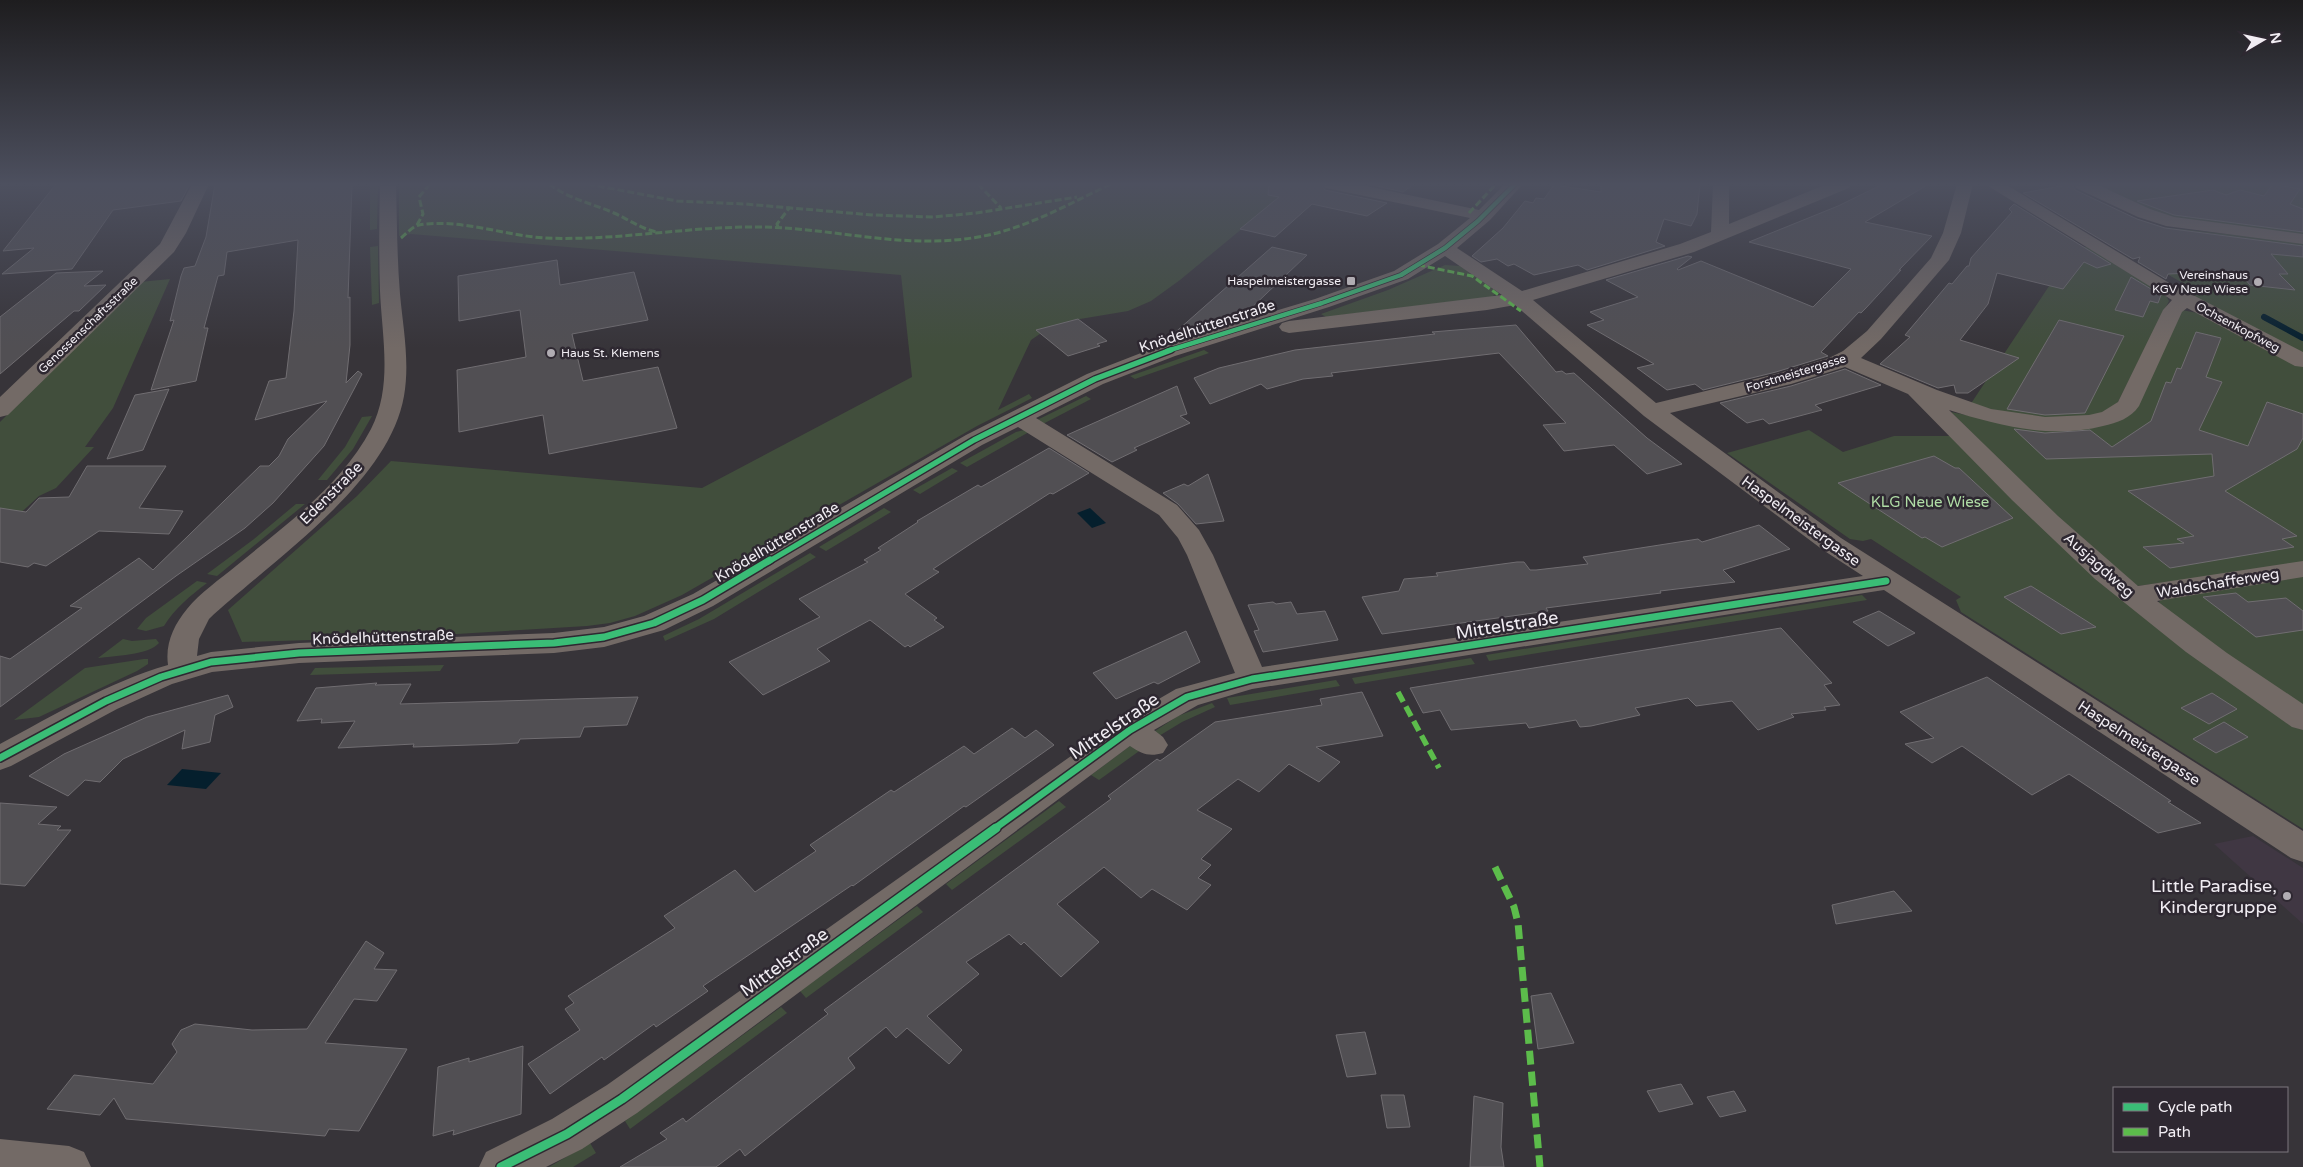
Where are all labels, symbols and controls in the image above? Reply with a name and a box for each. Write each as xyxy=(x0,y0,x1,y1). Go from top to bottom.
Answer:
north arrow xyxy=(2238,15,2288,65)
text: N xyxy=(2266,31,2285,45)
place label: Vereinshaus KGV Neue Wiese xyxy=(2152,268,2248,296)
street label: Genossenschaftsstraße xyxy=(35,274,141,376)
place label: Haspelmeistergasse xyxy=(1227,274,1341,288)
marker: Haspelmeistergasse xyxy=(1345,275,1357,287)
marker: Vereinshaus KGV Neue Wiese xyxy=(2252,276,2264,288)
street label: Knödelhüttenstraße xyxy=(1137,296,1277,356)
street label: Ochsenkopfweg xyxy=(2194,299,2282,355)
place label: Haus St. Klemens xyxy=(561,346,660,360)
marker: Haus St. Klemens xyxy=(545,347,557,359)
street label: Forstmeistergasse xyxy=(1744,351,1848,395)
street label: Edenstraße xyxy=(296,458,366,528)
street label: Haspelmeistergasse xyxy=(1738,472,1864,570)
park label: KLG Neue Wiese xyxy=(1871,493,1989,511)
street label: Knödelhüttenstraße xyxy=(712,498,842,586)
street label: Ausjagdweg xyxy=(2060,529,2138,601)
street label: Waldschafferweg xyxy=(2155,564,2281,602)
street label: Mittelstraße xyxy=(1454,606,1560,644)
street label: Knödelhüttenstraße xyxy=(312,626,454,648)
street label: Mittelstraße xyxy=(1065,688,1163,764)
street label: Haspelmeistergasse xyxy=(2074,697,2204,789)
place label: Little Paradise, Kindergruppe xyxy=(2151,875,2277,918)
marker: Little Paradise, Kindergruppe xyxy=(2281,890,2293,902)
street label: Mittelstraße xyxy=(736,923,832,1001)
legend xyxy=(2113,1087,2288,1152)
text: Cycle path xyxy=(2158,1098,2232,1116)
text: Path xyxy=(2158,1123,2191,1141)

